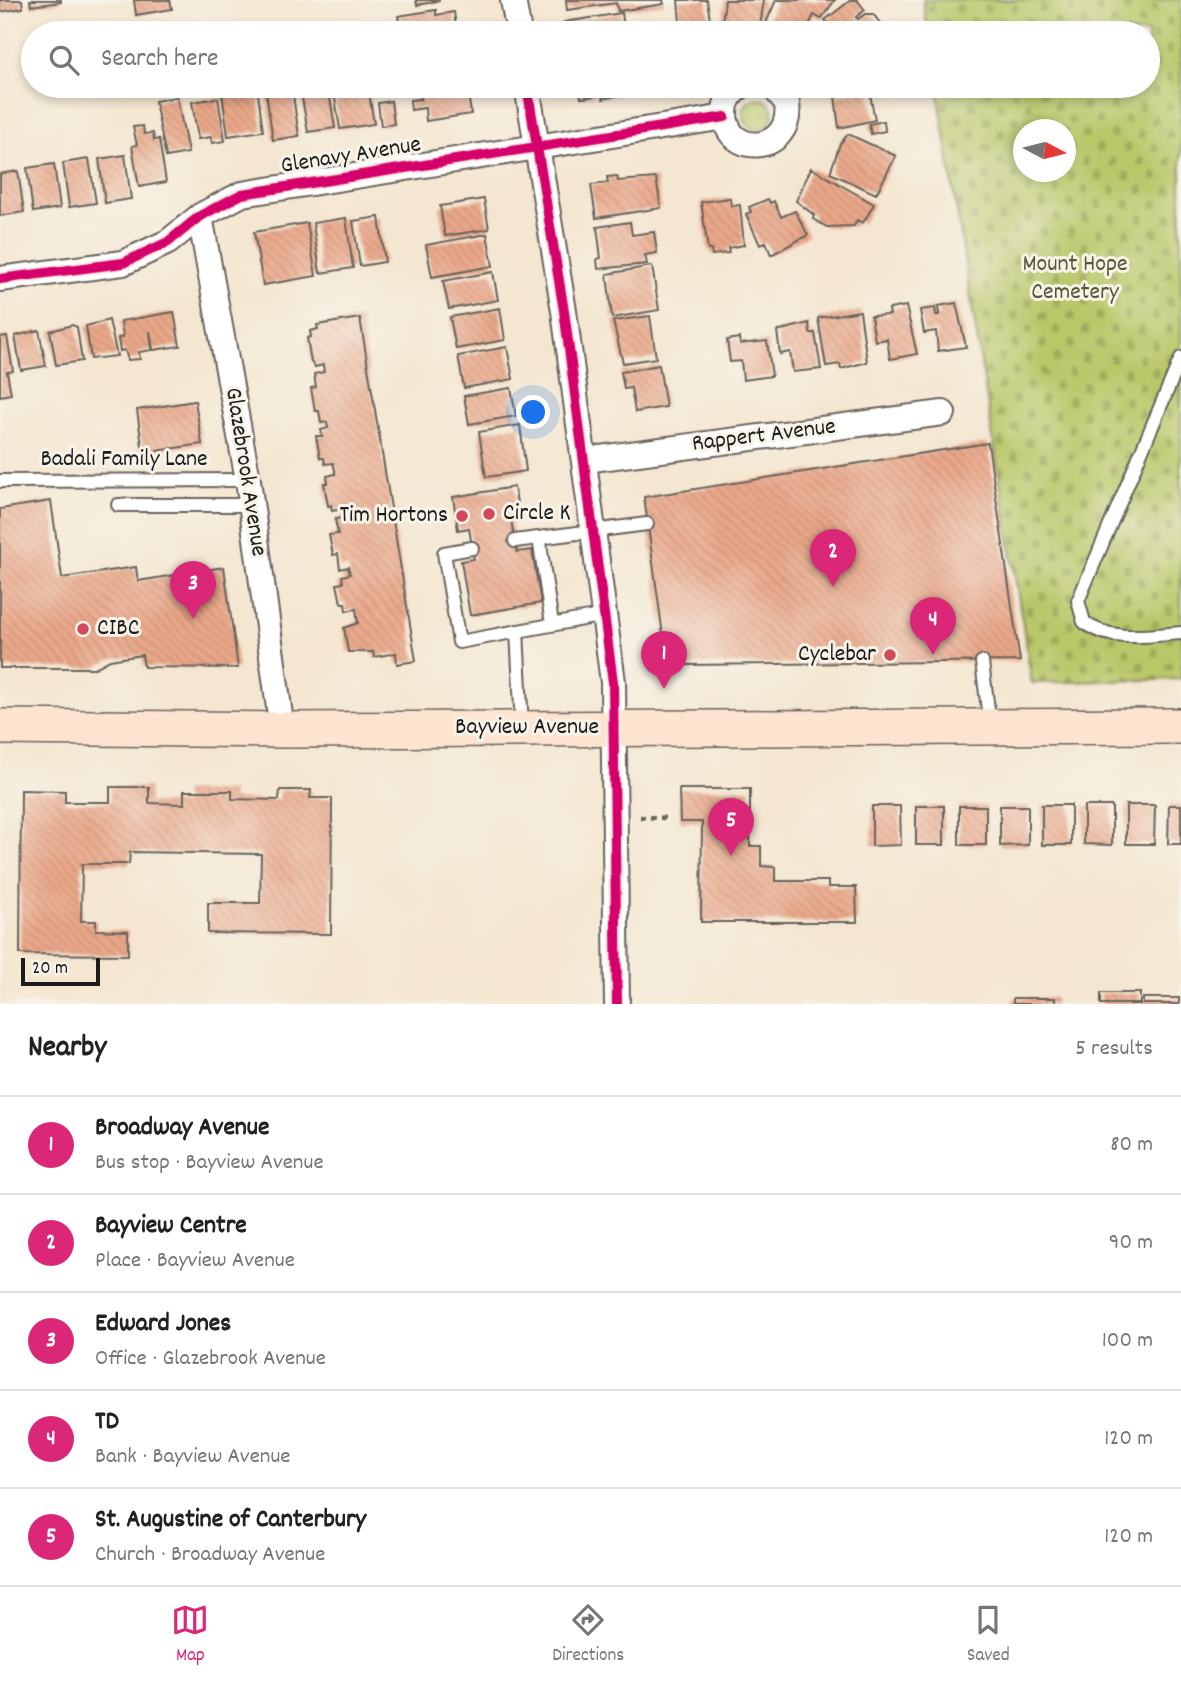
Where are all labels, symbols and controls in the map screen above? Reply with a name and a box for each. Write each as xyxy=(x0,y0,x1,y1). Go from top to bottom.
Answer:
search box xyxy=(21,21,1160,98)
icon: search xyxy=(45,41,83,79)
text: Search here xyxy=(101,41,219,78)
north arrow xyxy=(1013,119,1076,182)
street label: Glenavy Avenue xyxy=(278,128,424,184)
park label: Mount Hope Cemetery xyxy=(1022,248,1128,310)
street label: Glazebrook Avenue xyxy=(215,385,275,559)
your location xyxy=(516,395,550,429)
street label: Rappert Avenue xyxy=(690,410,838,462)
street label: Badali Family Lane xyxy=(40,443,208,477)
place label: Circle K xyxy=(503,497,571,531)
place label: Tim Hortons xyxy=(339,499,448,533)
marker: Circle K xyxy=(481,506,497,522)
marker: Tim Hortons xyxy=(454,508,470,524)
pin: 2 xyxy=(810,529,856,587)
pin: 3 xyxy=(170,561,216,619)
pin: 4 xyxy=(910,597,956,655)
place label: CIBC xyxy=(97,612,140,646)
marker: CIBC xyxy=(75,621,91,637)
pin: 1 xyxy=(641,631,687,689)
place label: Cyclebar xyxy=(798,638,876,672)
marker: Cyclebar xyxy=(882,647,898,663)
street label: Bayview Avenue xyxy=(455,711,599,745)
pin: 5 xyxy=(708,798,754,856)
scale bar xyxy=(21,955,100,987)
text: 20 m xyxy=(32,956,68,983)
text: Nearby xyxy=(28,1028,106,1071)
text: 5 results xyxy=(1075,1033,1153,1066)
text: Broadway Avenue xyxy=(95,1110,270,1147)
text: 1 xyxy=(48,1129,54,1162)
text: 80 m xyxy=(1110,1129,1153,1162)
text: Bus stop · Bayview Avenue xyxy=(95,1147,324,1180)
text: Bayview Centre xyxy=(95,1208,247,1245)
text: 2 xyxy=(46,1227,56,1260)
text: 90 m xyxy=(1109,1227,1153,1260)
text: Place · Bayview Avenue xyxy=(95,1245,295,1278)
text: Edward Jones xyxy=(95,1306,231,1343)
text: 3 xyxy=(46,1325,56,1358)
text: 100 m xyxy=(1102,1325,1153,1358)
text: Office · Glazebrook Avenue xyxy=(95,1343,326,1376)
text: TD xyxy=(95,1404,119,1441)
text: 4 xyxy=(46,1423,56,1456)
text: 120 m xyxy=(1104,1423,1153,1456)
text: Bank · Bayview Avenue xyxy=(95,1441,290,1474)
text: St. Augustine of Canterbury xyxy=(95,1502,366,1539)
text: 5 xyxy=(46,1521,56,1554)
text: 120 m xyxy=(1104,1521,1153,1554)
text: Church · Broadway Avenue xyxy=(95,1539,325,1572)
tab: Map xyxy=(171,1601,209,1670)
tab: Directions xyxy=(552,1601,624,1670)
tab: Saved xyxy=(967,1601,1010,1670)

